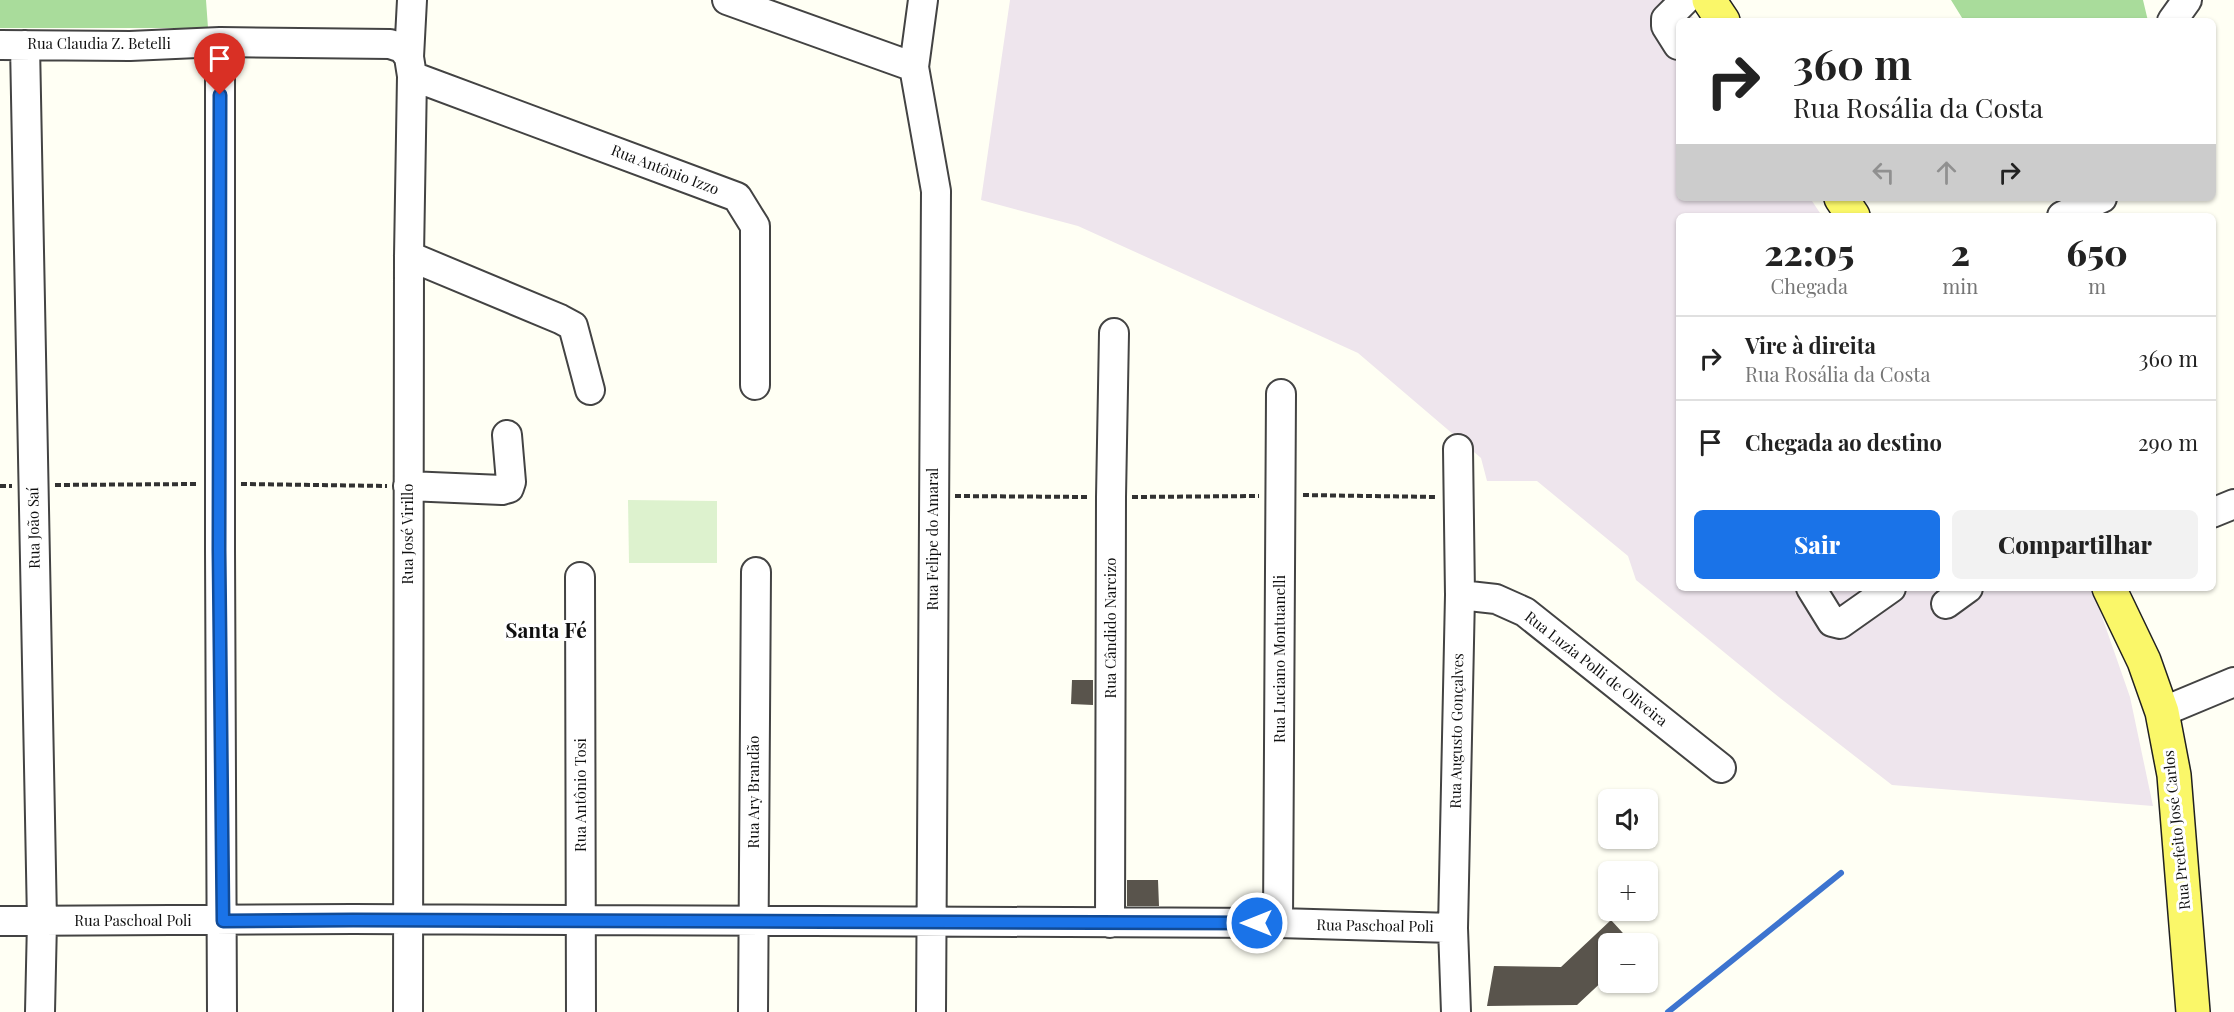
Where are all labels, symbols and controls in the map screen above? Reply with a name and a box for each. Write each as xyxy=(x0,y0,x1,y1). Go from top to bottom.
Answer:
street label: Rua Claudia Z. Betelli xyxy=(27,33,171,53)
pin xyxy=(194,33,245,95)
text: 360 m xyxy=(1793,35,1912,91)
icon: arrive xyxy=(203,42,236,75)
icon: right xyxy=(1694,42,1772,120)
text: Rua Rosália da Costa xyxy=(1793,89,2043,125)
street label: Rua Antônio Izzo xyxy=(609,139,722,199)
icon: left xyxy=(1867,156,1900,189)
icon: ahead xyxy=(1930,156,1963,189)
icon: right xyxy=(1993,156,2026,189)
text: 22:05 xyxy=(1764,227,1854,275)
text: 2 xyxy=(1951,227,1970,275)
text: 650 xyxy=(2066,227,2128,275)
text: Chegada xyxy=(1771,272,1848,299)
text: min xyxy=(1943,272,1978,299)
text: m xyxy=(2088,272,2106,299)
text: Vire à direita xyxy=(1745,330,1876,360)
icon: right xyxy=(1694,342,1727,375)
text: 360 m xyxy=(2138,343,2198,373)
text: Rua Rosália da Costa xyxy=(1745,360,1930,387)
icon: arrive xyxy=(1694,426,1727,459)
text: Chegada ao destino xyxy=(1745,427,1942,457)
text: 290 m xyxy=(2138,427,2198,457)
street label: Rua Felipe do Amaral xyxy=(922,468,942,610)
street label: Rua José Virillo xyxy=(397,484,417,584)
street label: Rua João Saí xyxy=(22,486,44,569)
button: Sair xyxy=(1694,510,1940,579)
button: Compartilhar xyxy=(1952,510,2198,579)
street label: Rua Cândido Narcizo xyxy=(1100,557,1120,699)
street label: Rua Luciano Montuanelli xyxy=(1269,574,1289,743)
street label: Rua Luzia Polli de Oliveira xyxy=(1521,606,1673,731)
district label: Santa Fé xyxy=(505,615,587,643)
street label: Rua Augusto Gonçalves xyxy=(1445,653,1467,809)
street label: Rua Ary Brandão xyxy=(743,736,763,848)
street label: Rua Antônio Tosi xyxy=(570,737,590,852)
street label: Rua Prefeito José Carlos xyxy=(2158,749,2194,911)
map controls xyxy=(1598,789,1658,993)
button: sound xyxy=(1598,789,1658,849)
button: + xyxy=(1598,861,1658,921)
position arrow xyxy=(1225,891,1289,955)
street label: Rua Paschoal Poli xyxy=(74,910,192,930)
street label: Rua Paschoal Poli xyxy=(1316,914,1435,936)
button: − xyxy=(1598,933,1658,993)

